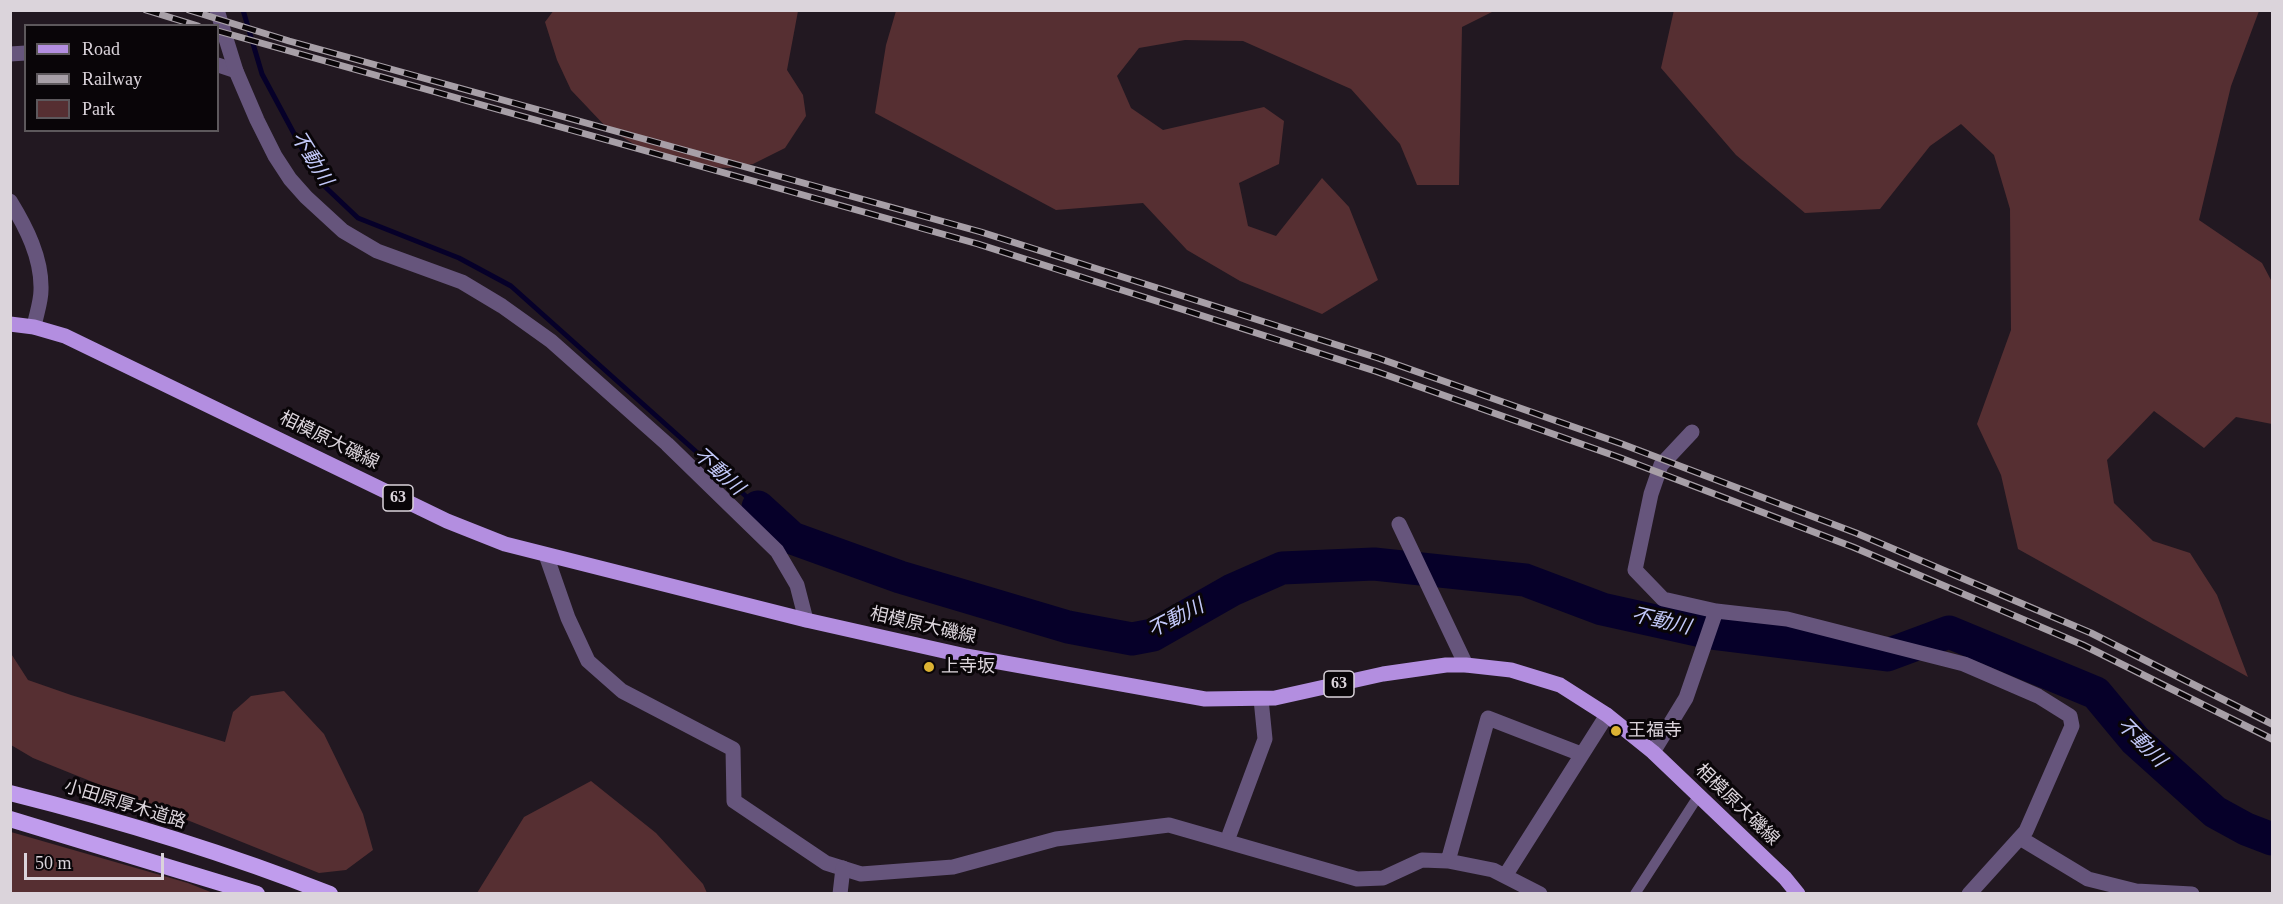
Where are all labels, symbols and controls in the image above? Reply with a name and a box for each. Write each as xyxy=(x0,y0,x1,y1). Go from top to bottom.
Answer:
legend xyxy=(24,24,219,132)
text: Road xyxy=(82,39,120,59)
text: Railway xyxy=(82,69,142,89)
text: Park xyxy=(82,99,115,119)
water label: 不動川 xyxy=(285,127,337,191)
street label: 相模原大磯線 xyxy=(276,408,382,474)
water label: 不動川 xyxy=(688,443,748,501)
road number: 63 xyxy=(383,485,413,511)
water label: 不動川 xyxy=(1144,595,1208,643)
street label: 相模原大磯線 xyxy=(868,603,978,649)
water label: 不動川 xyxy=(1629,604,1693,640)
place label: 上寺坂 xyxy=(941,656,995,678)
marker: 上寺坂 xyxy=(922,660,936,674)
road number: 63 xyxy=(1324,671,1354,697)
water label: 不動川 xyxy=(2111,713,2171,773)
place label: 王福寺 xyxy=(1628,720,1682,742)
marker: 王福寺 xyxy=(1609,724,1623,738)
street label: 相模原大磯線 xyxy=(1691,760,1783,850)
street label: 小田原厚木道路 xyxy=(62,776,188,834)
scale bar xyxy=(27,841,166,879)
text: 50 m xyxy=(35,853,72,873)

